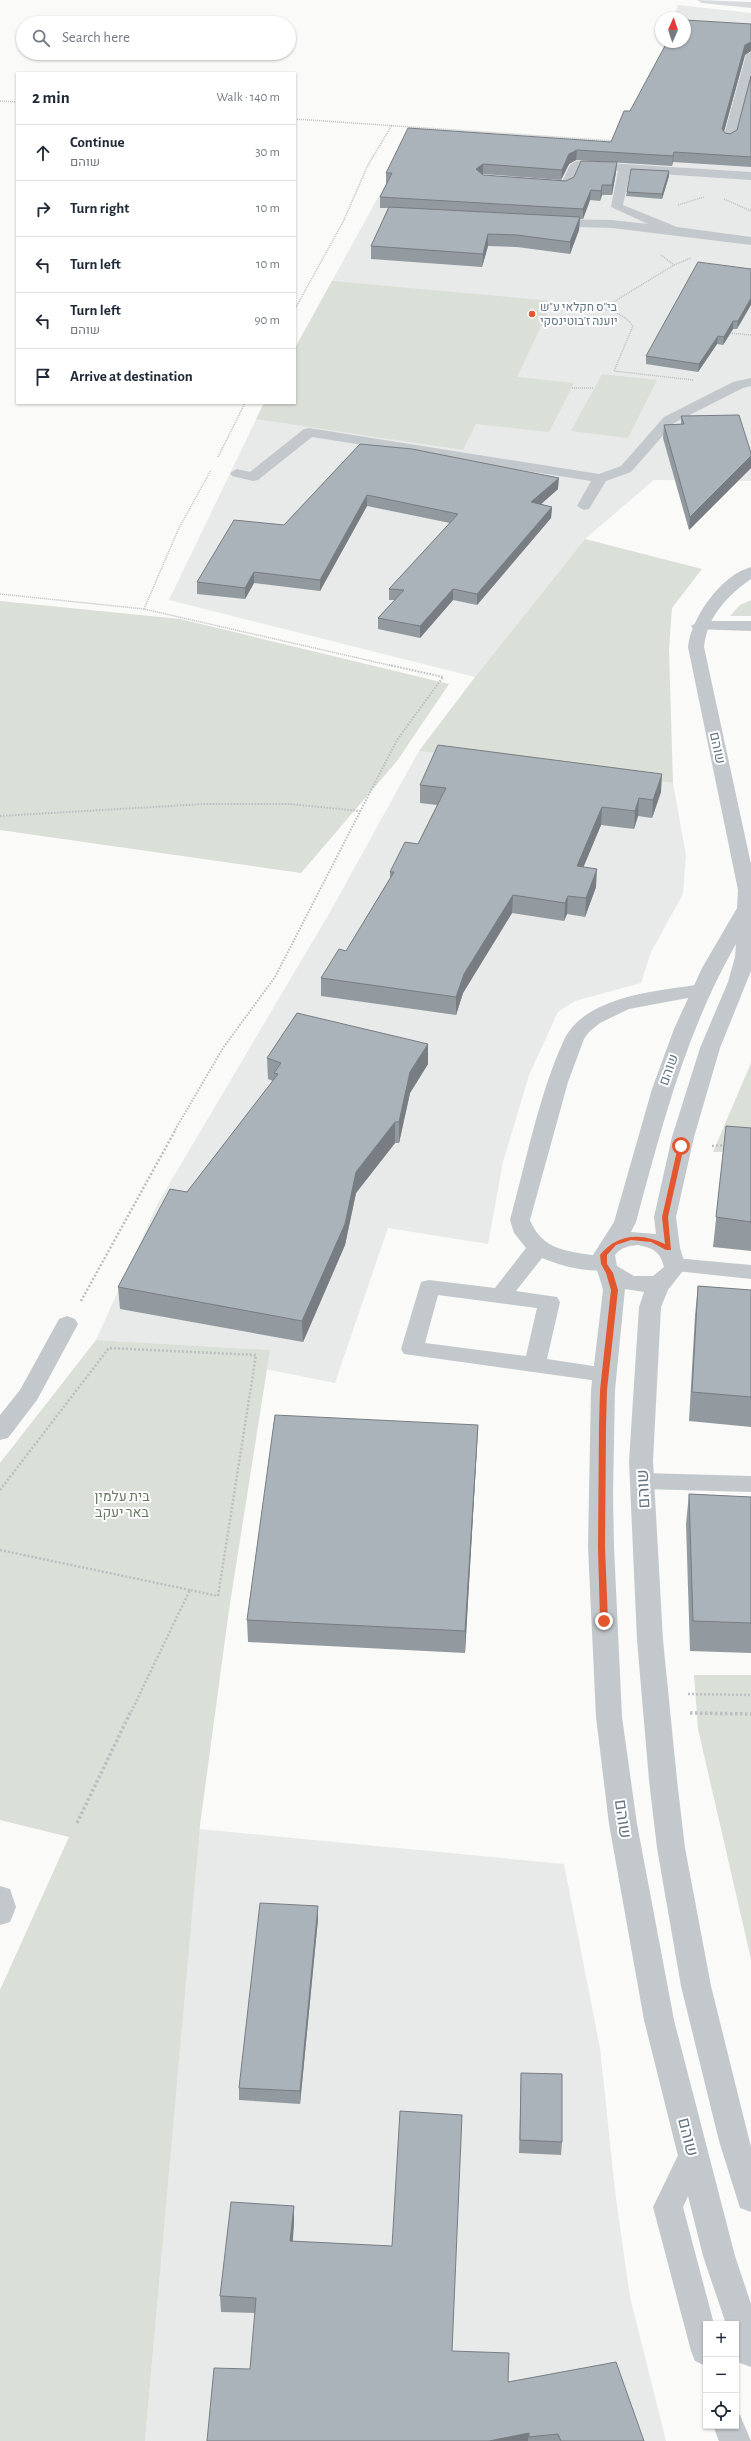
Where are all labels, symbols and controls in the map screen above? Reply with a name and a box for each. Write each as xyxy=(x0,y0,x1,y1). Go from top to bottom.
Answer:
north arrow xyxy=(655,12,691,48)
search box xyxy=(16,16,296,60)
icon: search xyxy=(30,27,52,49)
text: Search here xyxy=(62,30,130,45)
text: 2 min xyxy=(32,89,70,106)
text: Walk · 140 m xyxy=(217,91,280,104)
text: Continue xyxy=(70,135,125,150)
icon: ahead xyxy=(32,142,54,164)
text: 30 m xyxy=(255,146,280,159)
text: שוהם xyxy=(70,156,100,169)
icon: right xyxy=(32,198,54,220)
text: Turn right xyxy=(70,201,129,216)
text: 10 m xyxy=(256,202,280,215)
icon: left xyxy=(32,254,54,276)
text: Turn left xyxy=(70,257,121,272)
text: 10 m xyxy=(256,258,280,271)
place label: בי"ס חקלאי ע"ש יוענה ז'בוטינסקי xyxy=(540,301,618,327)
text: Turn left xyxy=(70,303,121,318)
marker: בי"ס חקלאי ע"ש יוענה ז'בוטינסקי xyxy=(527,309,537,319)
icon: left xyxy=(32,310,54,332)
text: 90 m xyxy=(254,314,280,327)
text: שוהם xyxy=(70,324,100,337)
icon: arrive xyxy=(32,366,54,388)
text: Arrive at destination xyxy=(70,369,193,384)
street label: שוהם xyxy=(707,731,727,765)
street label: שוהם xyxy=(657,1052,681,1088)
route start xyxy=(672,1137,690,1155)
street label: שוהם xyxy=(633,1469,653,1509)
park label: בית עלמין באר יעקב xyxy=(94,1490,150,1520)
route end xyxy=(595,1612,613,1630)
street label: שוהם xyxy=(612,1798,634,1840)
street label: שוהם xyxy=(675,2116,701,2158)
map controls xyxy=(703,2321,739,2429)
button: + xyxy=(703,2321,739,2357)
button: − xyxy=(703,2357,739,2393)
button: locate xyxy=(703,2393,739,2429)

